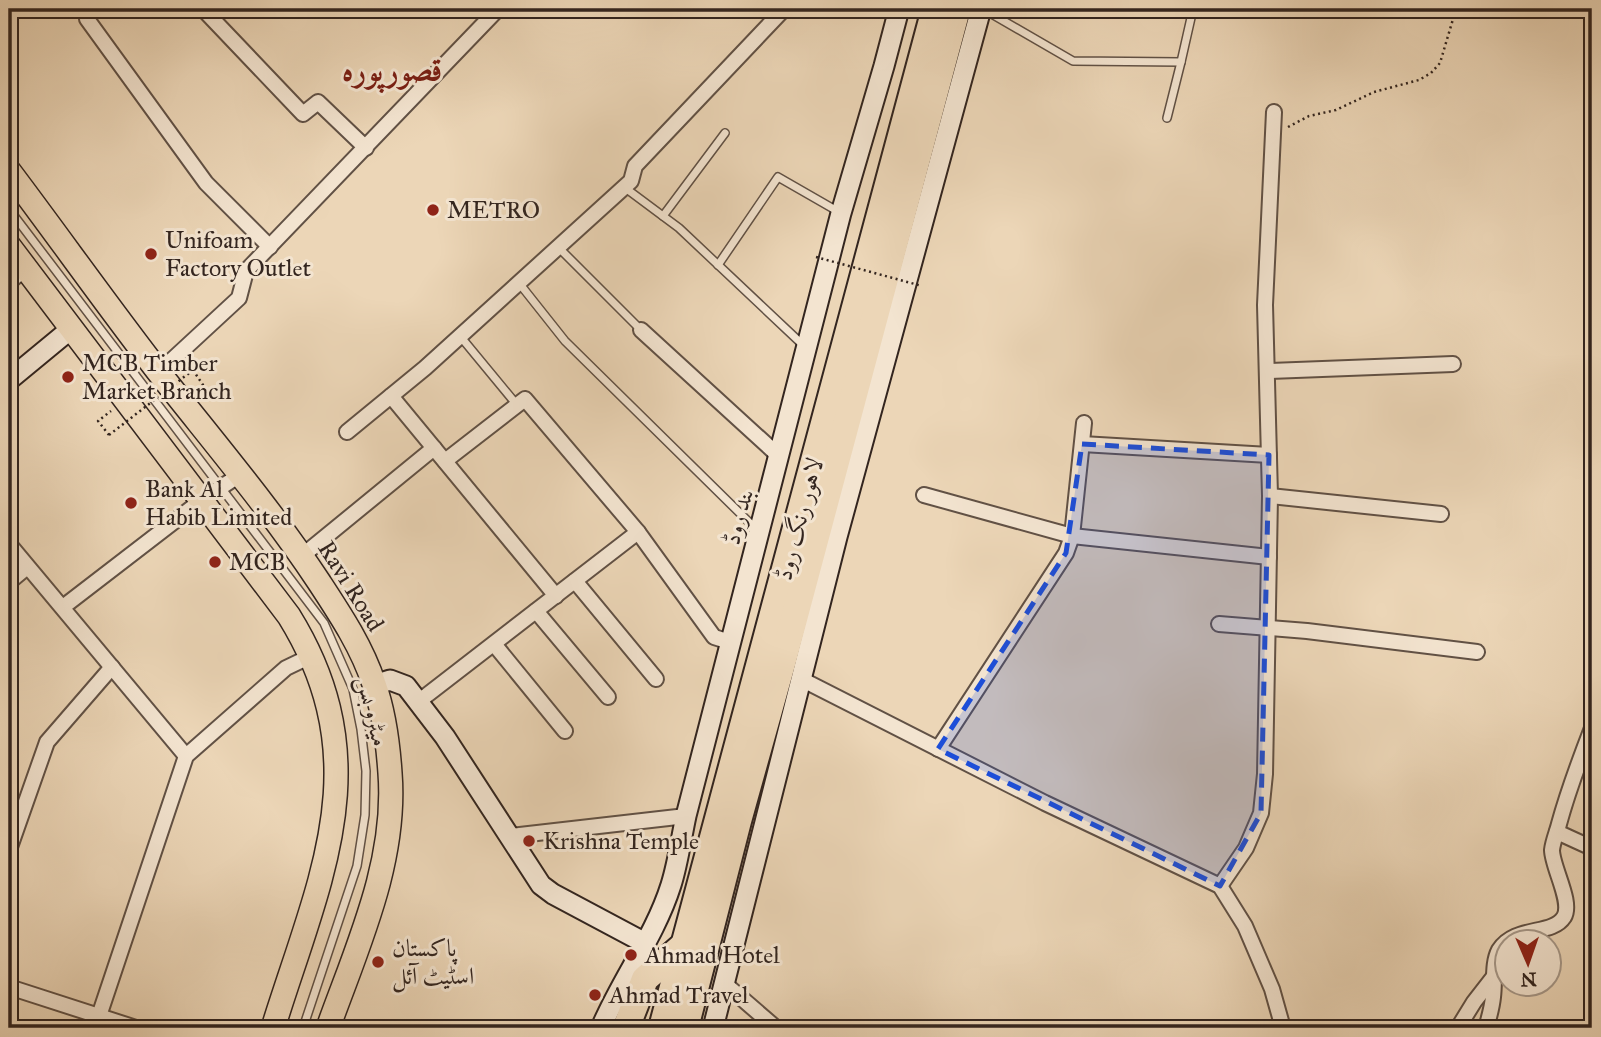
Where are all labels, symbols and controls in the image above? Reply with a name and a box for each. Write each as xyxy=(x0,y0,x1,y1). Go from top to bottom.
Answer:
district label: قصورپورہ xyxy=(342,51,442,94)
place label: METRO xyxy=(447,195,540,225)
marker: METRO xyxy=(425,202,441,218)
place label: Unifoam Factory Outlet xyxy=(165,225,311,283)
marker: Unifoam Factory Outlet xyxy=(143,246,159,262)
place label: MCB Timber Market Branch xyxy=(82,348,232,406)
marker: MCB Timber Market Branch xyxy=(60,369,76,385)
street label: لاہور رنگ روڈ xyxy=(768,454,830,584)
place label: Bank Al Habib Limited xyxy=(145,474,292,532)
street label: بند روڈ xyxy=(716,486,760,548)
marker: Bank Al Habib Limited xyxy=(123,495,139,511)
street label: Ravi Road xyxy=(311,535,391,637)
place label: MCB xyxy=(229,547,286,577)
marker: MCB xyxy=(207,554,223,570)
street label: میٹرو بس xyxy=(349,673,396,749)
place label: Krishna Temple xyxy=(543,826,699,856)
marker: Krishna Temple xyxy=(521,833,537,849)
north arrow xyxy=(1492,928,1562,998)
place label: پاکستان اسٹیٹ آئل xyxy=(392,933,474,993)
place label: Ahmad Hotel xyxy=(644,940,780,970)
marker: Ahmad Hotel xyxy=(623,947,639,963)
marker: پاکستان اسٹیٹ آئل xyxy=(370,954,386,970)
text: N xyxy=(1520,968,1537,991)
place label: Ahmad Travel xyxy=(608,980,749,1010)
marker: Ahmad Travel xyxy=(587,987,603,1003)

